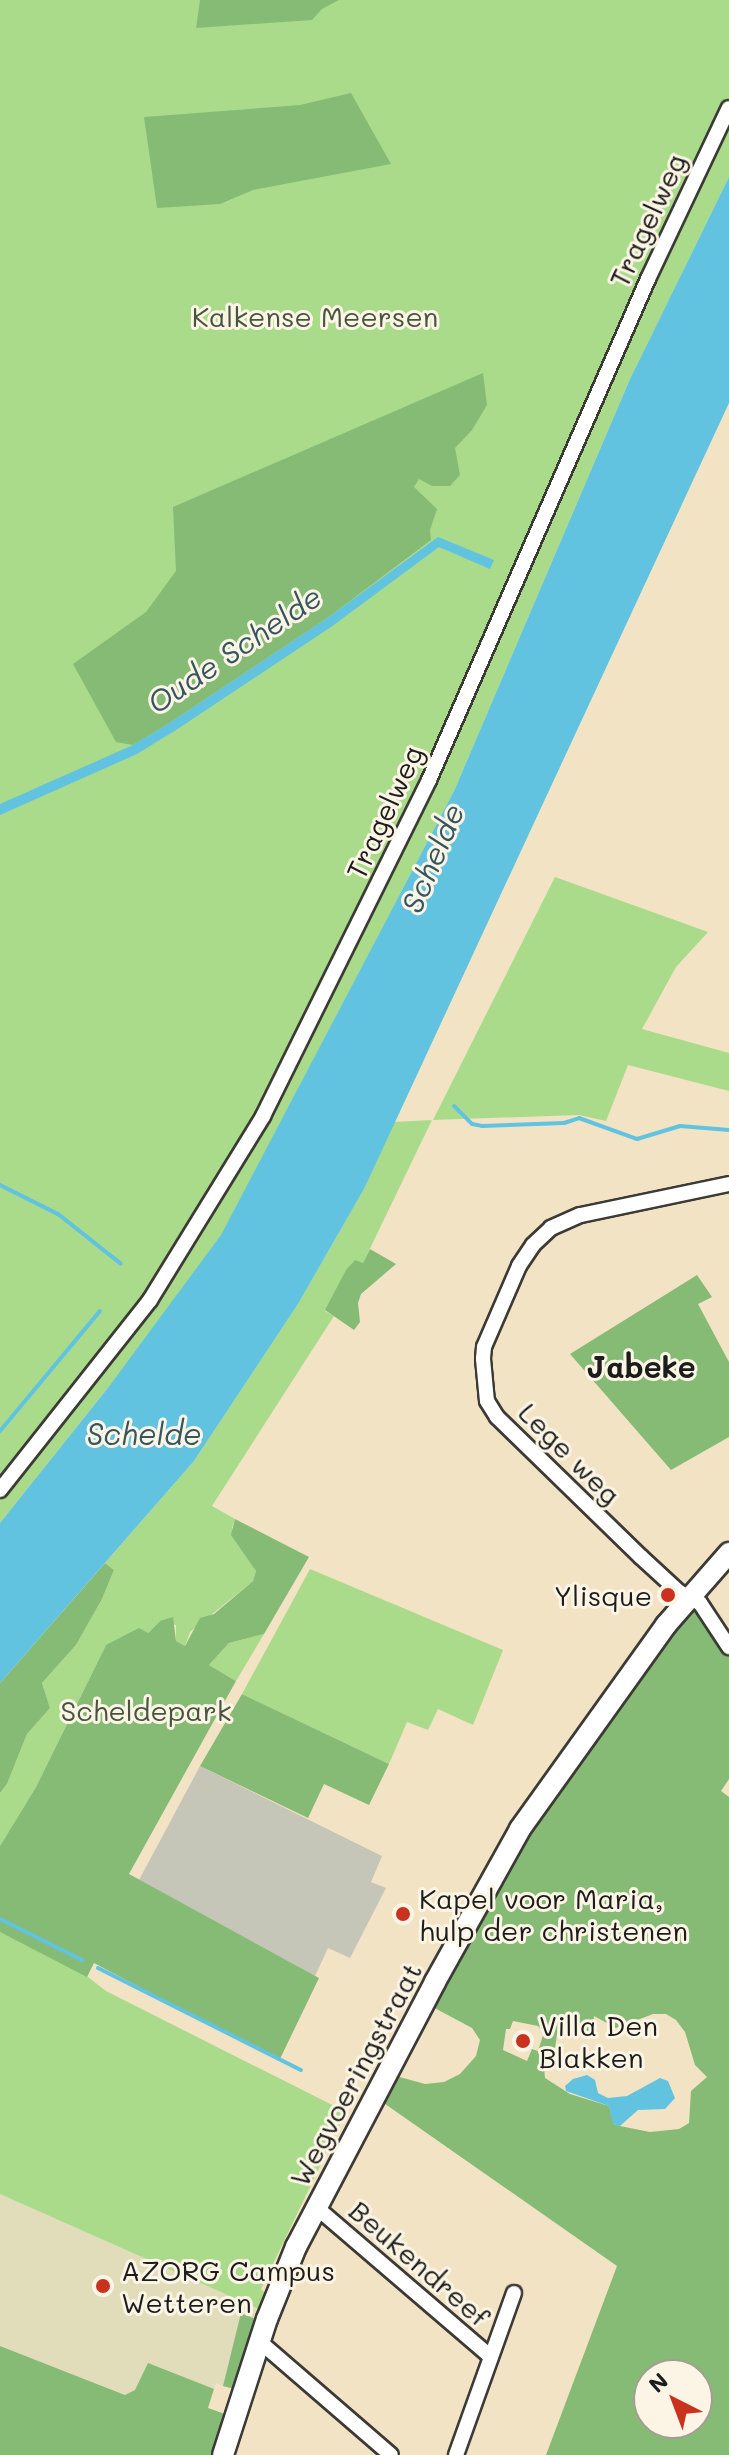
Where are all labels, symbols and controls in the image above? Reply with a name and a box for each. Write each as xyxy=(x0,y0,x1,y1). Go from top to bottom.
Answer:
street label: Tragelweg xyxy=(602,148,692,292)
park label: Kalkense Meersen xyxy=(192,299,438,333)
water label: Oude Schelde xyxy=(140,577,328,721)
street label: Tragelweg xyxy=(339,740,429,884)
water label: Schelde xyxy=(393,798,471,918)
district label: Jabeke xyxy=(586,1348,696,1384)
street label: Lege weg xyxy=(512,1395,628,1511)
water label: Schelde xyxy=(86,1415,202,1451)
place label: Ylisque xyxy=(554,1578,652,1612)
marker: Ylisque xyxy=(659,1586,677,1604)
park label: Scheldepark xyxy=(60,1693,232,1727)
place label: Kapel voor Maria, hulp der christenen xyxy=(419,1881,688,1947)
marker: Kapel voor Maria, hulp der christenen xyxy=(394,1905,412,1923)
street label: Wegvoeringstraat xyxy=(282,1956,428,2192)
place label: Villa Den Blakken xyxy=(539,2008,658,2074)
marker: Villa Den Blakken xyxy=(514,2032,532,2050)
street label: Beukendreef xyxy=(343,2193,497,2333)
place label: AZORG Campus Wetteren xyxy=(121,2253,335,2319)
marker: AZORG Campus Wetteren xyxy=(92,2275,114,2297)
north arrow xyxy=(633,2359,713,2439)
text: N xyxy=(642,2366,674,2399)

